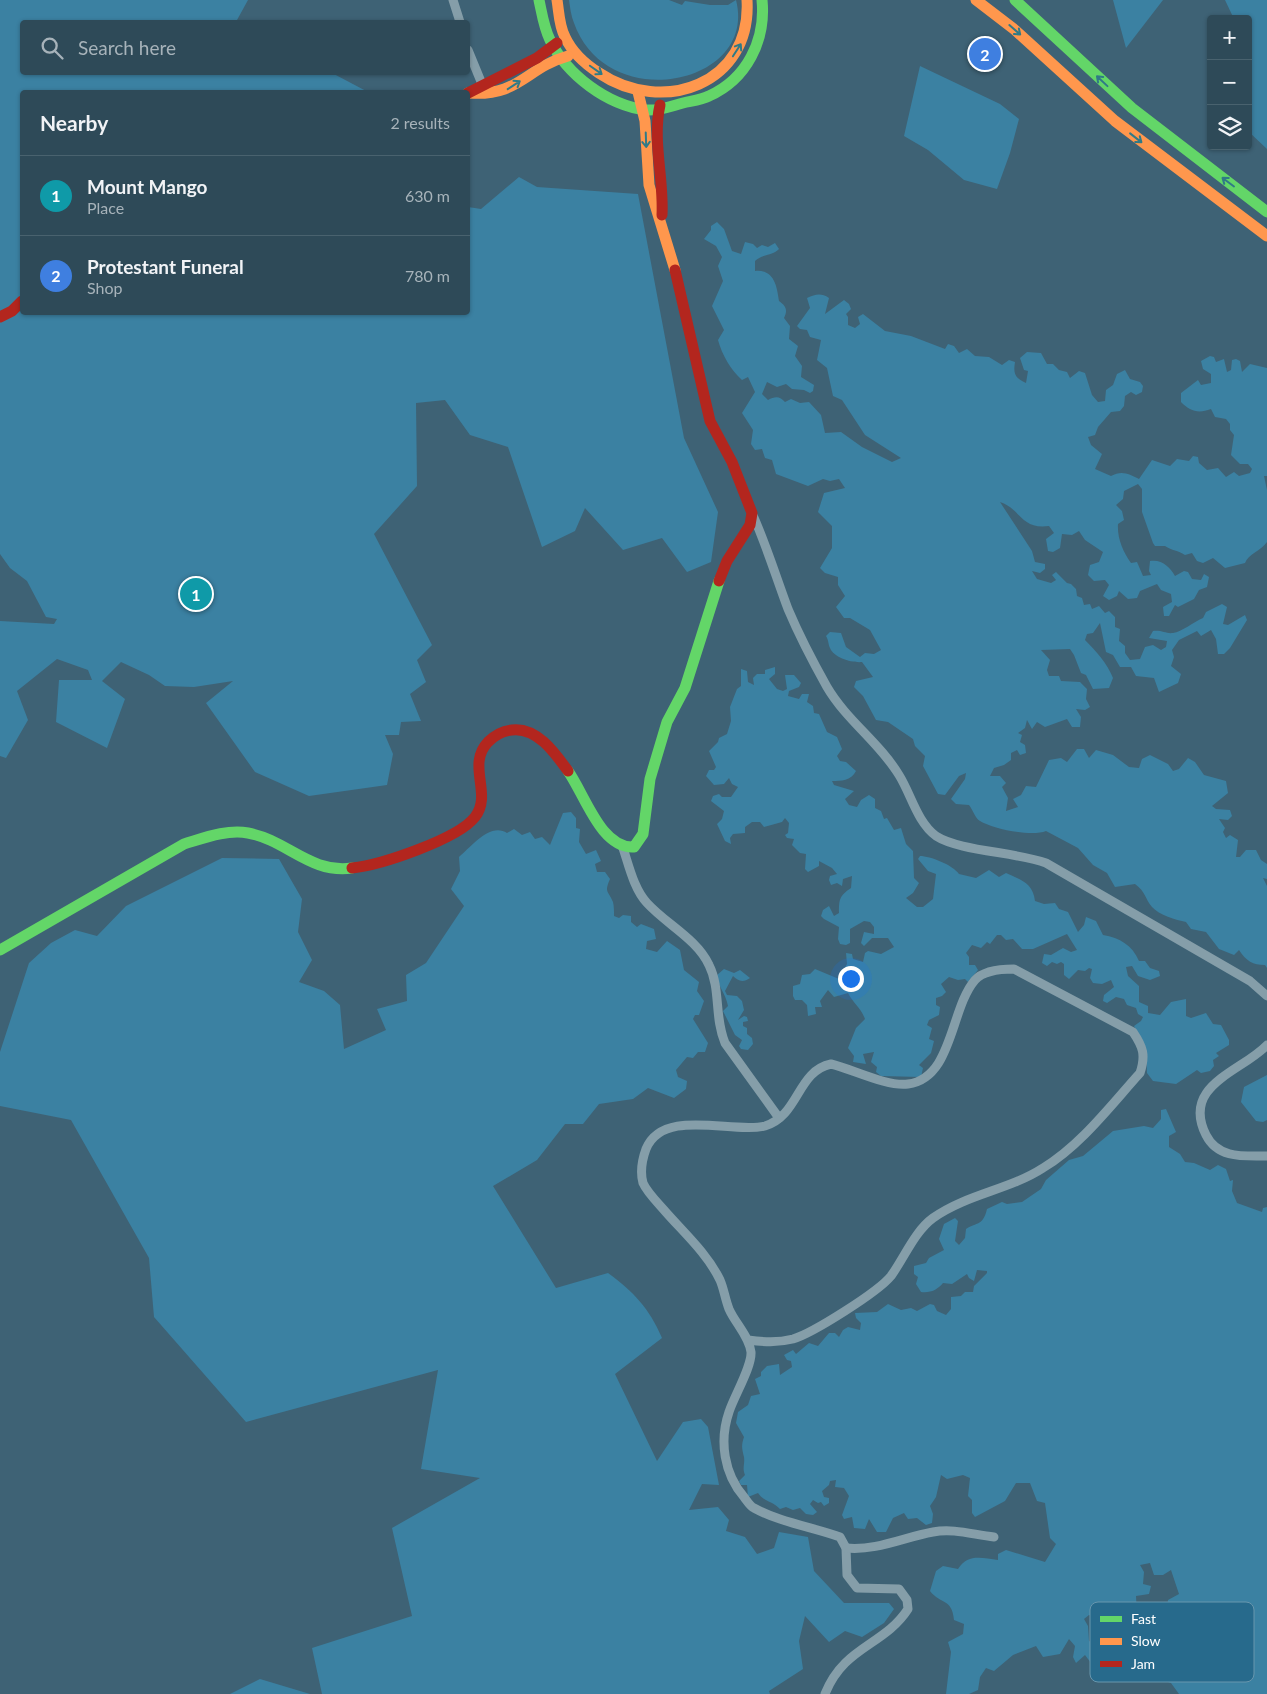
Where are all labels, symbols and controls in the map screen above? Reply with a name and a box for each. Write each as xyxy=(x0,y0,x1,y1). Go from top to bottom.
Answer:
map controls xyxy=(1207,15,1252,150)
button: + xyxy=(1207,15,1252,60)
search box xyxy=(20,20,470,75)
one-way arrow xyxy=(1008,24,1021,35)
icon: search xyxy=(38,34,66,62)
pin: 2 xyxy=(969,35,1001,73)
text: Search here xyxy=(78,36,176,59)
one-way arrow xyxy=(732,43,742,57)
button: − xyxy=(1207,60,1252,105)
one-way arrow xyxy=(589,65,603,75)
one-way arrow xyxy=(1095,75,1108,87)
one-way arrow xyxy=(507,80,521,90)
button: layers xyxy=(1207,105,1252,150)
text: Nearby xyxy=(40,110,108,135)
text: 2 results xyxy=(390,113,450,132)
one-way arrow xyxy=(641,132,650,148)
one-way arrow xyxy=(1129,132,1142,143)
text: Mount Mango xyxy=(87,175,207,198)
one-way arrow xyxy=(1222,177,1235,188)
text: 1 xyxy=(51,186,61,205)
text: 630 m xyxy=(405,186,450,205)
text: Place xyxy=(87,198,124,217)
text: Protestant Funeral xyxy=(87,255,244,278)
text: 2 xyxy=(51,266,61,285)
text: 780 m xyxy=(405,266,450,285)
text: Shop xyxy=(87,278,123,297)
pin: 1 xyxy=(180,575,212,613)
your location xyxy=(838,966,864,992)
legend xyxy=(1090,1602,1254,1682)
text: Fast xyxy=(1131,1610,1156,1627)
text: Slow xyxy=(1131,1632,1161,1649)
text: Jam xyxy=(1131,1655,1155,1672)

